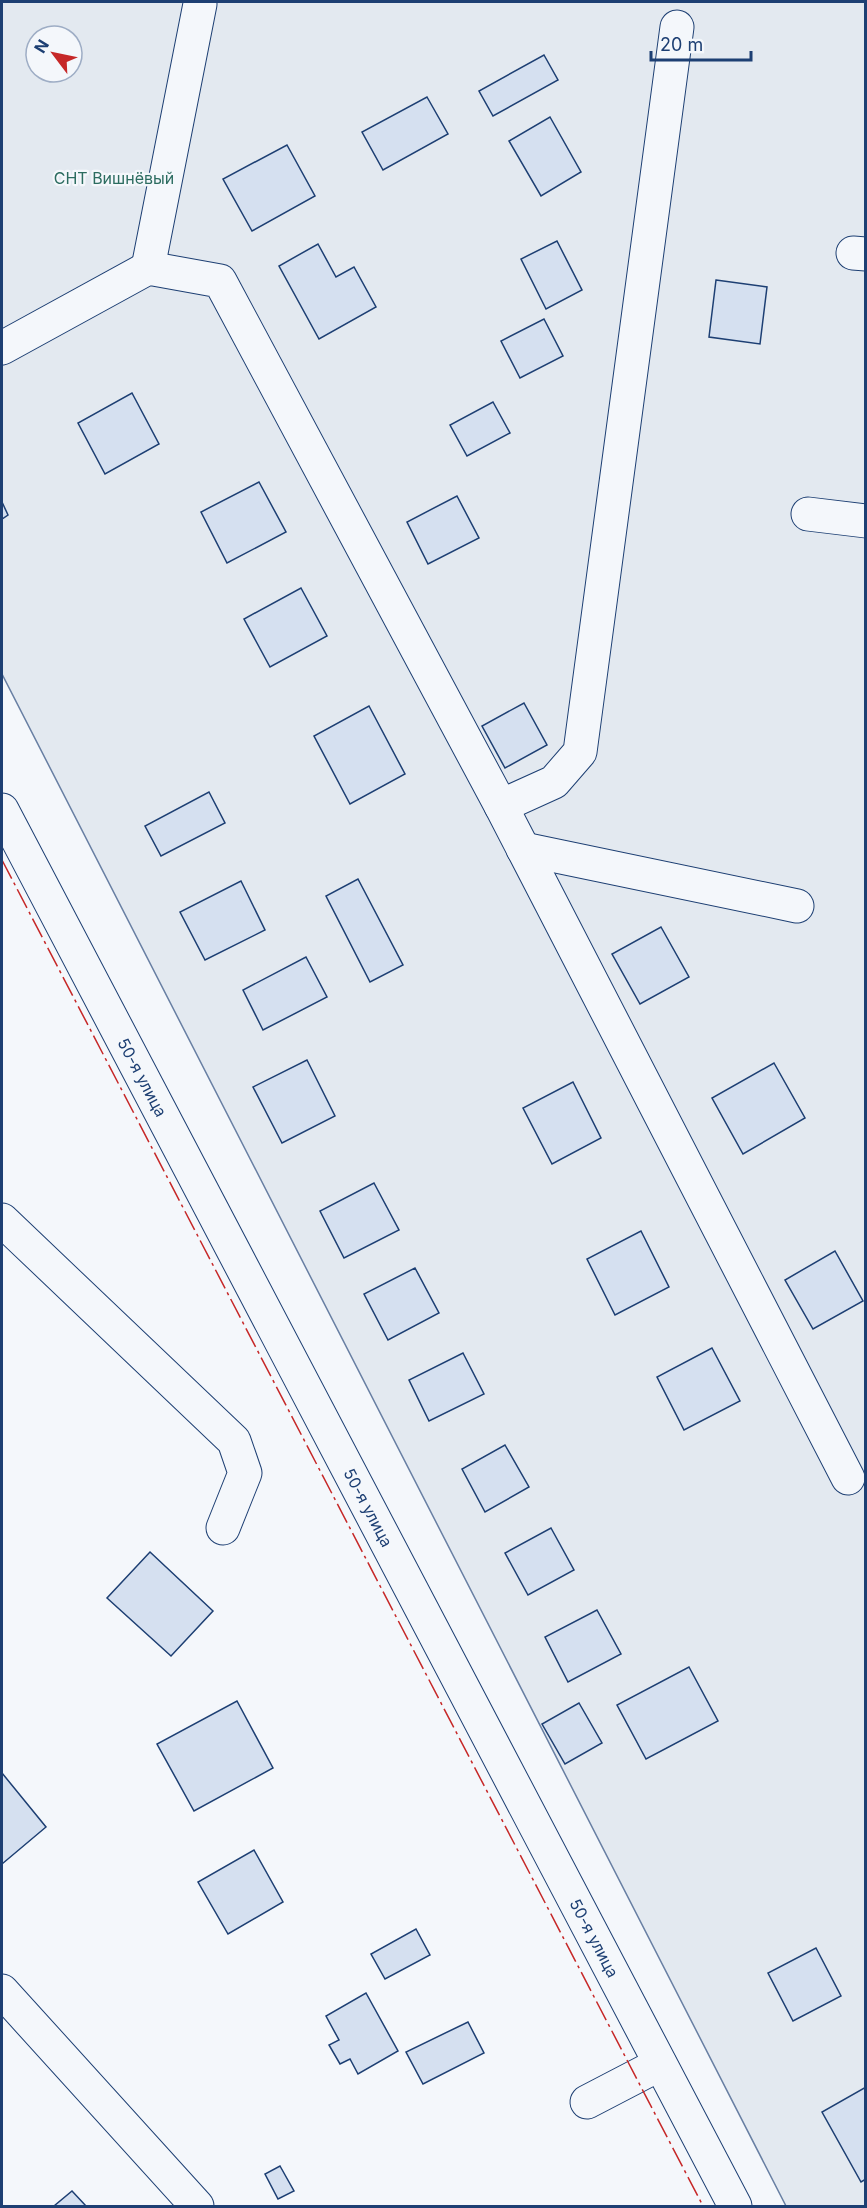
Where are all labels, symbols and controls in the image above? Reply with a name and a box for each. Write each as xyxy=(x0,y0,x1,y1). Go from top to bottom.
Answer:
north arrow xyxy=(24,24,84,84)
scale bar xyxy=(651,24,752,62)
text: 20 m xyxy=(660,34,703,55)
text: N xyxy=(30,36,53,57)
park label: СНТ Вишнёвый xyxy=(54,168,174,188)
street label: 50-я улица xyxy=(114,1035,171,1120)
street label: 50-я улица xyxy=(339,1465,397,1550)
street label: 50-я улица xyxy=(565,1895,623,1981)

